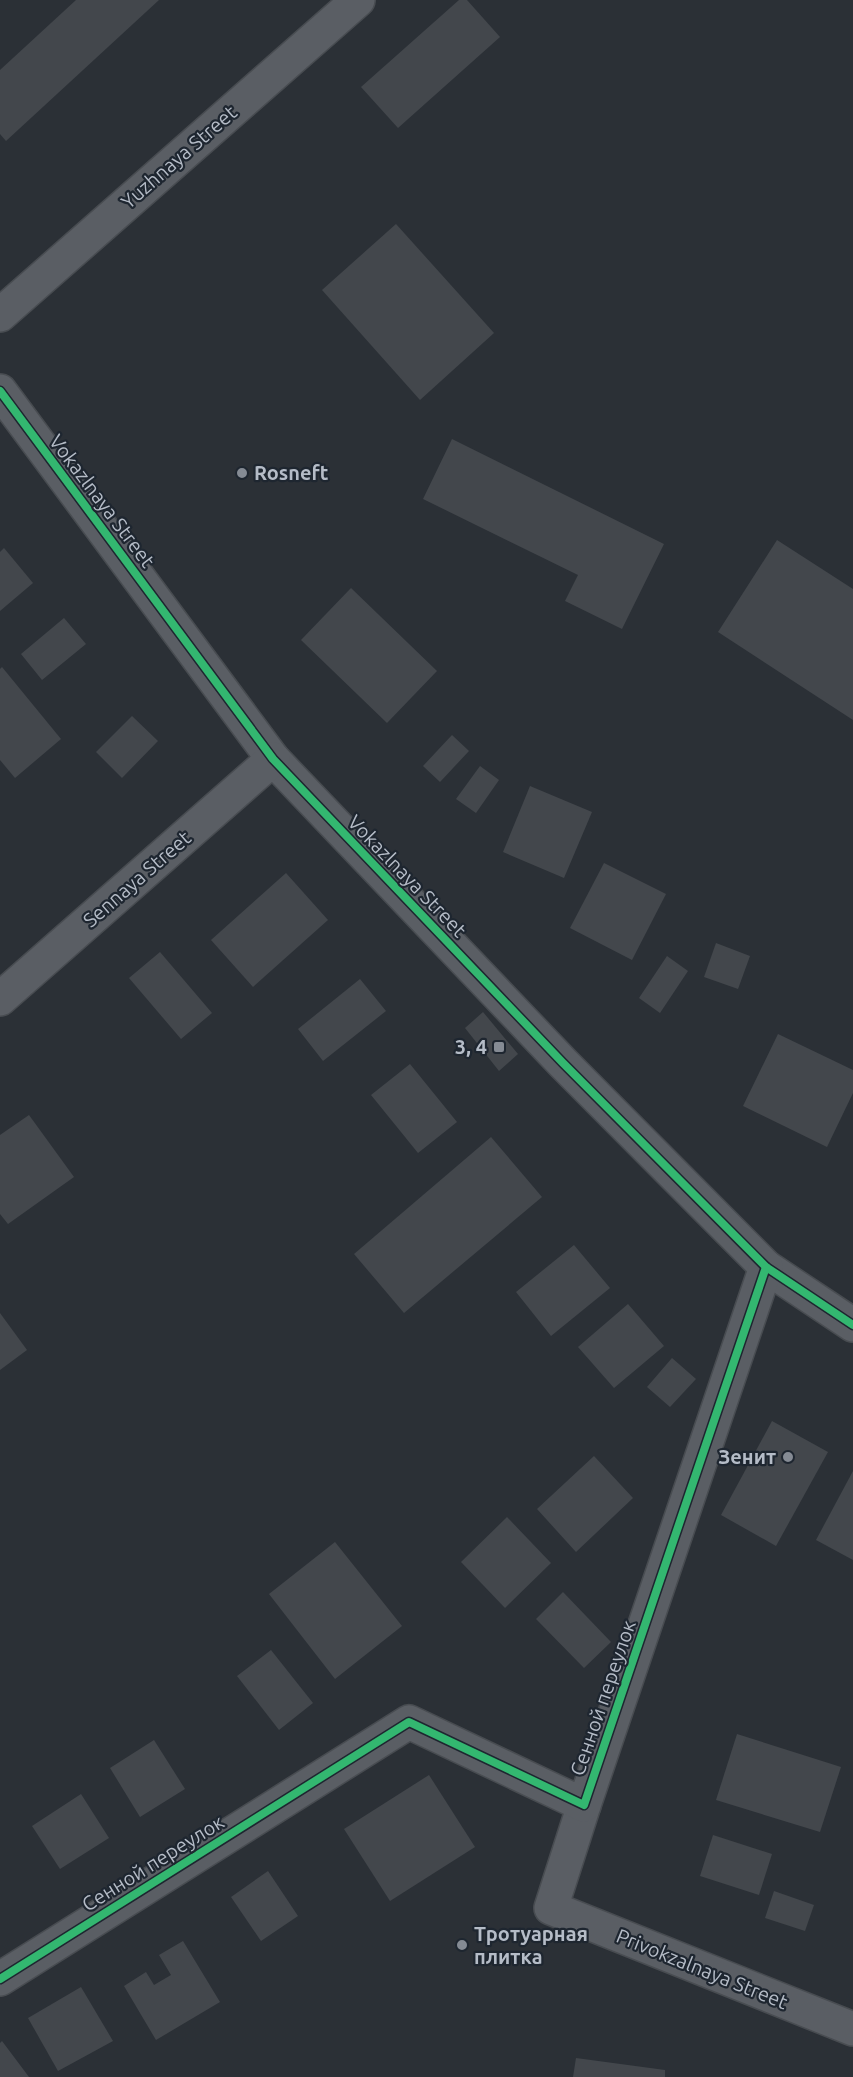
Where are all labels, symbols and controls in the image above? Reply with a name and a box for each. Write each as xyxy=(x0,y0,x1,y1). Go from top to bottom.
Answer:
street label: Yuzhnaya Street xyxy=(116,100,241,213)
street label: Vokazlnaya Street xyxy=(45,430,160,572)
place label: Rosneft xyxy=(254,461,329,484)
marker: Rosneft xyxy=(235,466,249,480)
street label: Vokazlnaya Street xyxy=(343,810,471,941)
street label: Sennaya Street xyxy=(78,826,195,932)
place label: 3, 4 xyxy=(455,1035,487,1058)
marker: 3, 4 xyxy=(492,1040,506,1054)
place label: Зенит xyxy=(718,1445,776,1468)
marker: Зенит xyxy=(781,1450,795,1464)
street label: Сенной переулок xyxy=(565,1617,640,1779)
street label: Сенной переулок xyxy=(78,1810,228,1916)
place label: Тротуарная плитка xyxy=(474,1922,588,1968)
street label: Privokzalnaya Street xyxy=(613,1924,791,2013)
marker: Тротуарная плитка xyxy=(455,1938,469,1952)

